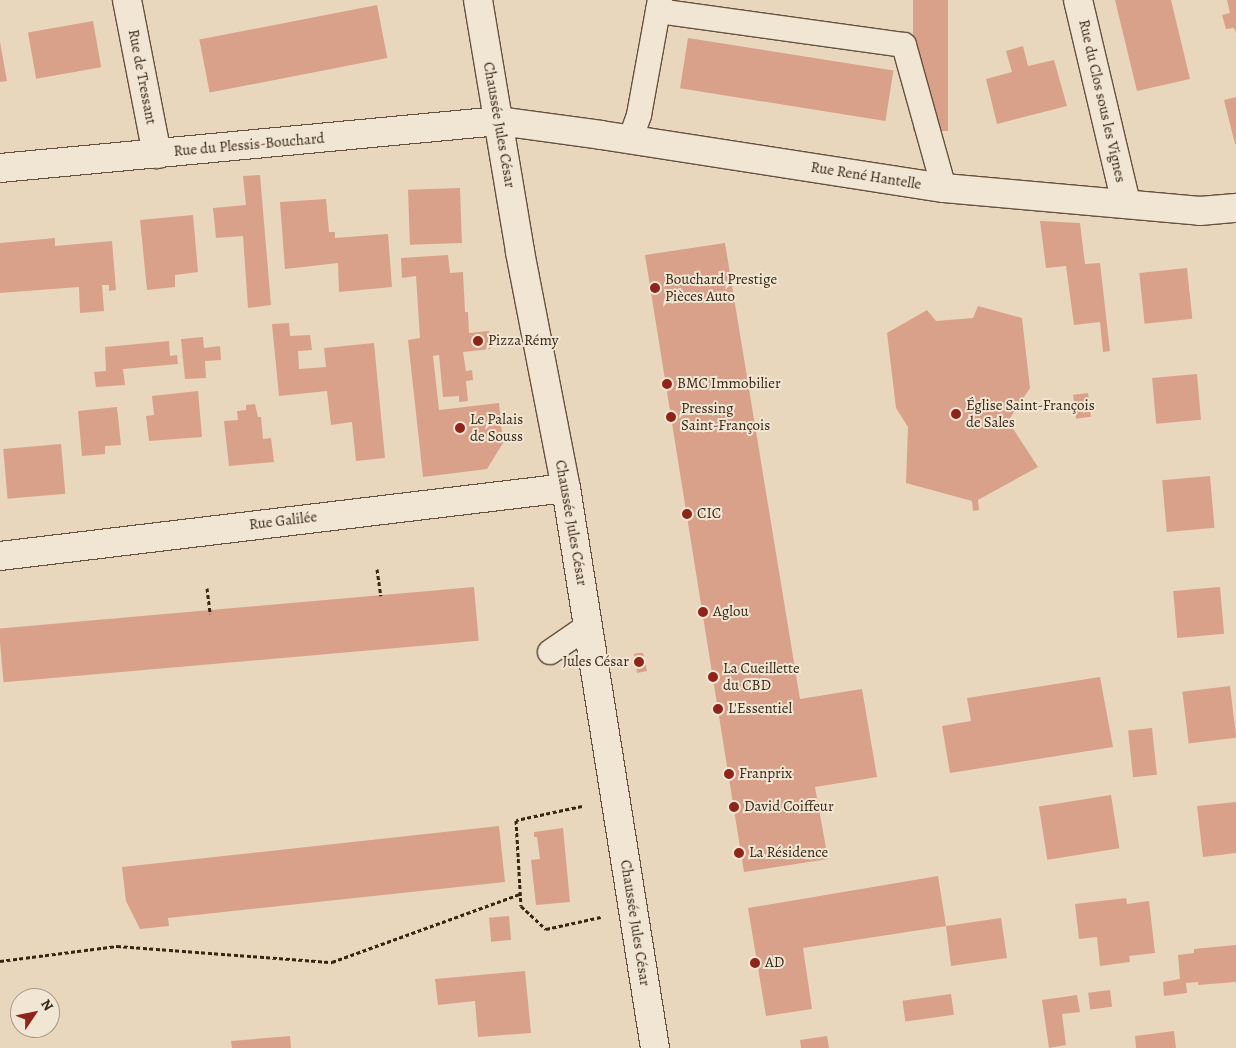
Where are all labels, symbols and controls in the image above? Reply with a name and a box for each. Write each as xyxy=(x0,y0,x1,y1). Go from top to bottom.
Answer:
street label: Rue du Clos sous les Vignes xyxy=(1075,18,1129,184)
street label: Rue de Tressant xyxy=(124,28,160,126)
street label: Chaussée Jules César xyxy=(479,61,519,189)
street label: Rue du Plessis-Bouchard xyxy=(173,129,325,161)
street label: Rue René Hantelle xyxy=(809,158,923,194)
place label: Bouchard Prestige Pièces Auto xyxy=(665,270,777,305)
marker: Bouchard Prestige Pièces Auto xyxy=(649,282,661,294)
place label: Pizza Rémy xyxy=(488,332,558,350)
marker: Pizza Rémy xyxy=(472,335,484,347)
place label: BMC Immobilier xyxy=(677,375,781,393)
marker: BMC Immobilier xyxy=(661,378,673,390)
place label: Église Saint-François de Sales xyxy=(966,396,1095,431)
place label: Pressing Saint-François xyxy=(681,399,770,434)
marker: Église Saint-François de Sales xyxy=(950,408,962,420)
place label: Le Palais de Souss xyxy=(470,410,523,445)
marker: Pressing Saint-François xyxy=(665,411,677,423)
marker: Le Palais de Souss xyxy=(454,422,466,434)
street label: Chaussée Jules César xyxy=(551,459,591,587)
place label: CIC xyxy=(697,505,721,523)
street label: Rue Galilée xyxy=(248,508,318,534)
marker: CIC xyxy=(681,508,693,520)
place label: Aglou xyxy=(713,603,749,621)
marker: Aglou xyxy=(697,606,709,618)
place label: Jules César xyxy=(562,653,629,671)
marker: Jules César xyxy=(633,656,645,668)
place label: La Cueillette du CBD xyxy=(723,659,800,694)
marker: La Cueillette du CBD xyxy=(707,671,719,683)
place label: L'Essentiel xyxy=(728,700,792,718)
marker: L'Essentiel xyxy=(712,703,724,715)
place label: Franprix xyxy=(739,765,792,783)
marker: Franprix xyxy=(723,768,735,780)
place label: David Coiffeur xyxy=(744,798,834,816)
marker: David Coiffeur xyxy=(728,801,740,813)
place label: La Résidence xyxy=(749,844,828,862)
marker: La Résidence xyxy=(733,847,745,859)
street label: Chaussée Jules César xyxy=(616,859,654,987)
place label: AD xyxy=(765,954,784,972)
marker: AD xyxy=(749,957,761,969)
north arrow xyxy=(10,988,60,1038)
text: N xyxy=(36,995,58,1014)

